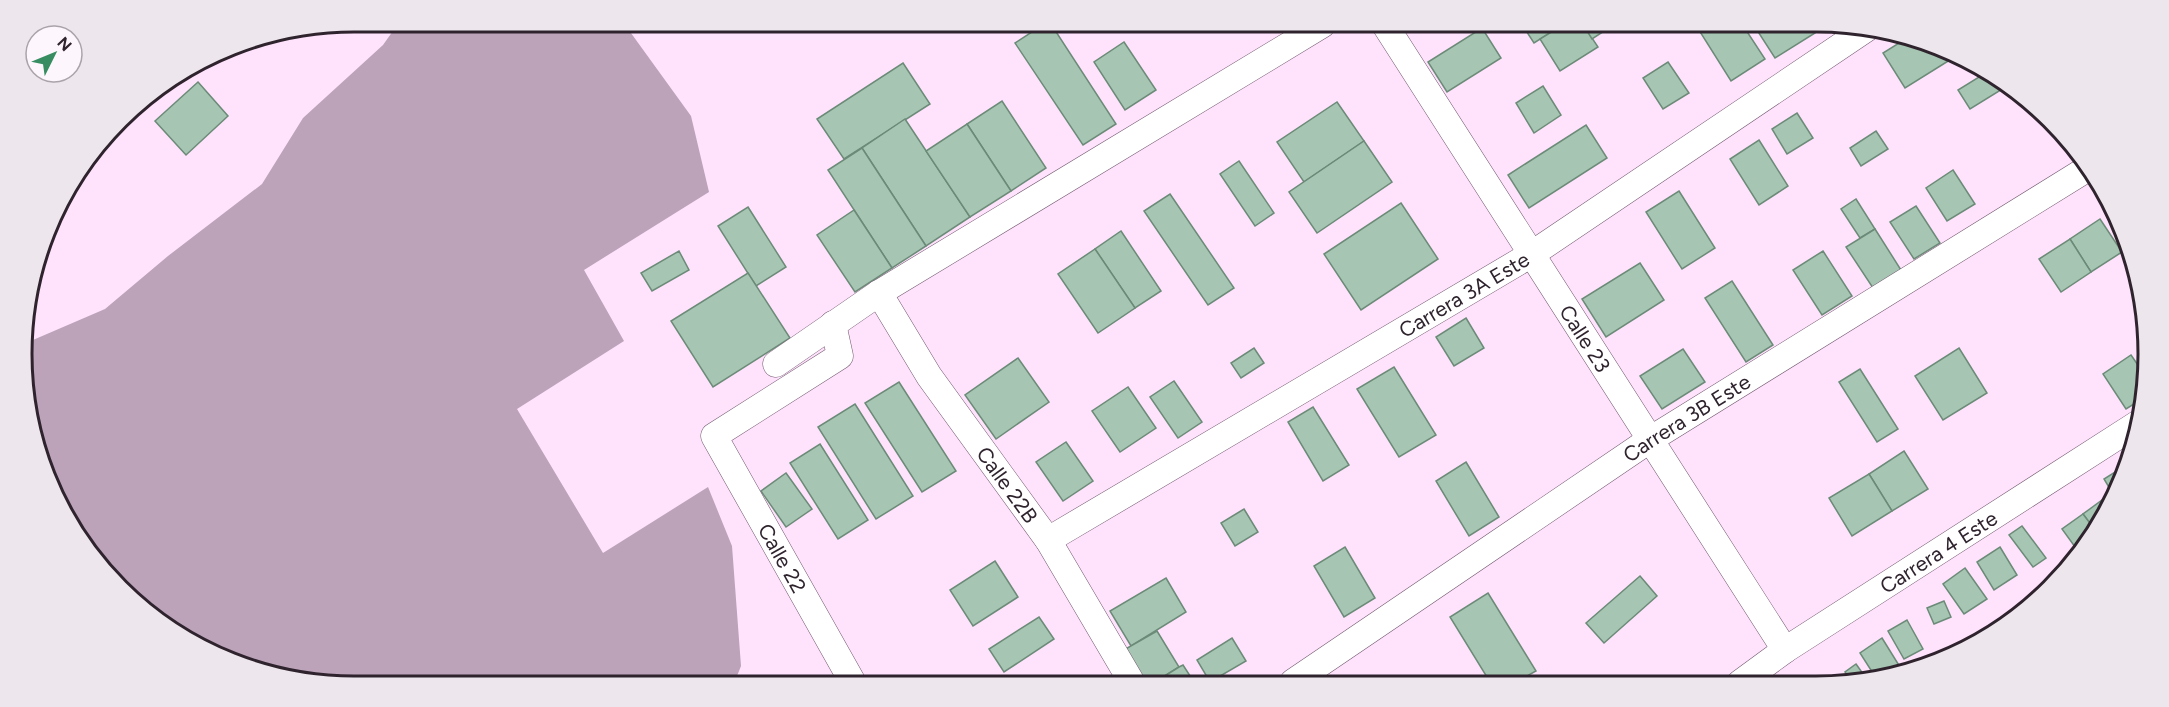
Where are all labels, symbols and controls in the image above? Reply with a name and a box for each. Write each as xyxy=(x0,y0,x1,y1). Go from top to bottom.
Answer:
north arrow xyxy=(24,24,84,84)
text: N xyxy=(53,33,76,55)
street label: Carrera 3A Este xyxy=(1394,246,1533,342)
street label: Calle 23 xyxy=(1555,300,1616,377)
street label: Carrera 3B Este xyxy=(1618,368,1755,467)
street label: Calle 22B xyxy=(972,442,1044,528)
street label: Carrera 4 Este xyxy=(1875,505,2002,598)
street label: Calle 22 xyxy=(753,519,812,597)

